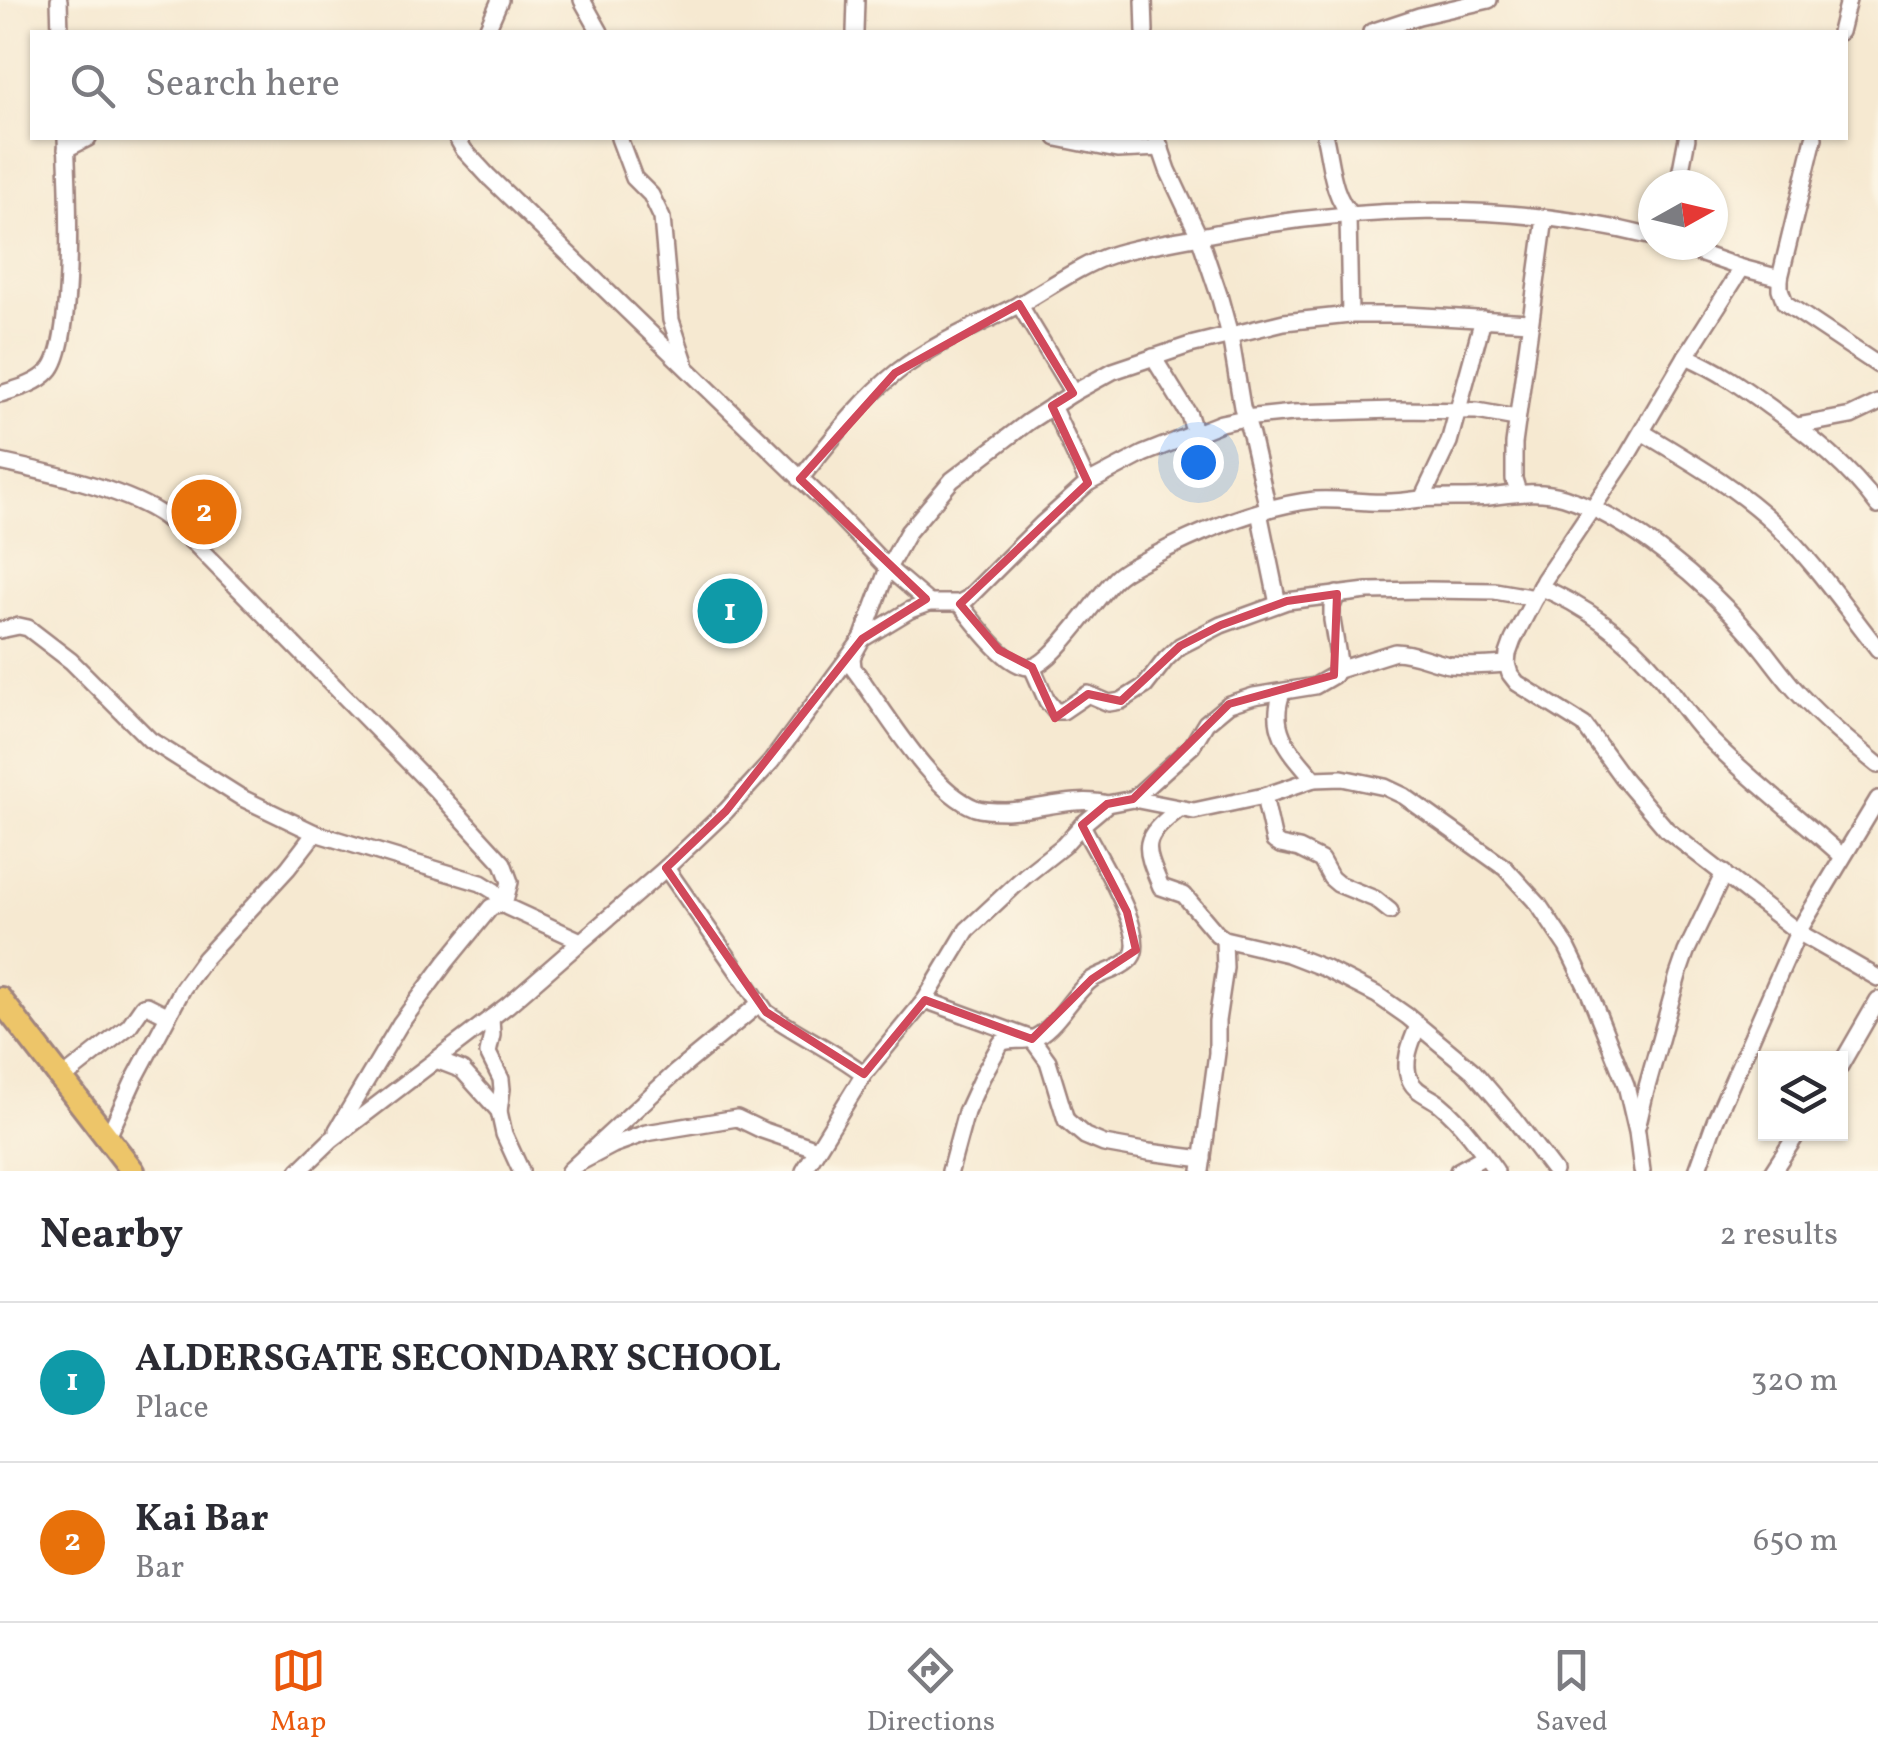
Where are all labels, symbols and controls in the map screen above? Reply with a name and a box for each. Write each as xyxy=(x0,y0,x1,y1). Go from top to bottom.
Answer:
search box xyxy=(30,30,1848,140)
icon: search xyxy=(65,58,120,113)
text: Search here xyxy=(145,59,340,112)
north arrow xyxy=(1638,170,1728,260)
your location xyxy=(1173,437,1224,488)
pin: 2 xyxy=(172,474,236,550)
pin: 1 xyxy=(698,574,762,648)
map controls xyxy=(1758,1051,1848,1141)
button: layers xyxy=(1758,1051,1848,1141)
text: Nearby xyxy=(40,1207,183,1266)
text: 2 results xyxy=(1720,1214,1838,1258)
text: ALDERSGATE SECONDARY SCHOOL xyxy=(135,1334,781,1387)
text: 1 xyxy=(66,1360,79,1404)
text: 320 m xyxy=(1751,1360,1838,1404)
text: Place xyxy=(135,1387,209,1431)
text: Kai Bar xyxy=(135,1494,269,1547)
text: 2 xyxy=(64,1520,81,1564)
text: 650 m xyxy=(1753,1520,1838,1564)
text: Bar xyxy=(135,1547,184,1591)
tab: Map xyxy=(270,1643,326,1742)
tab: Directions xyxy=(867,1643,995,1742)
tab: Saved xyxy=(1536,1643,1608,1742)

